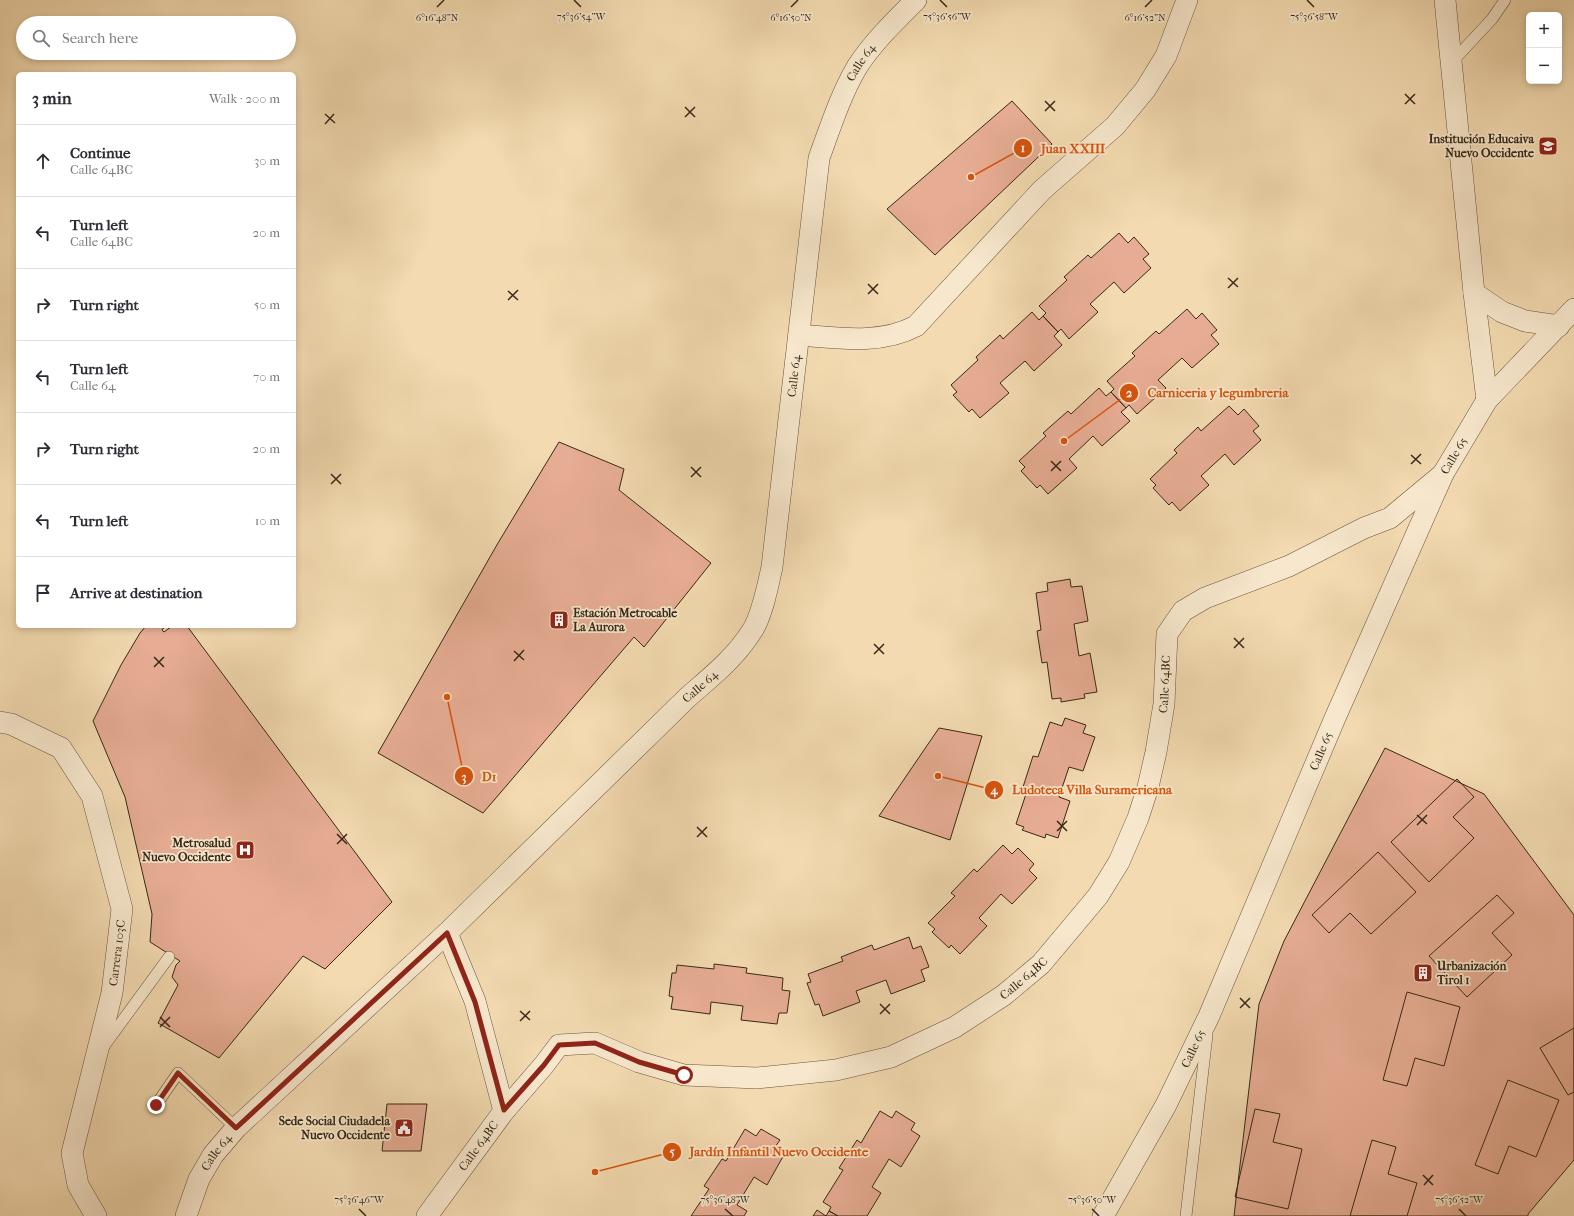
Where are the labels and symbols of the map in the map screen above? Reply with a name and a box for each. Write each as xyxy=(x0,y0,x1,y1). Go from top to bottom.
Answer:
text: 75°36'54"W xyxy=(557,11,606,23)
text: 75°36'56"W xyxy=(923,11,972,23)
text: 75°36'58"W xyxy=(1290,11,1339,23)
text: 6°16'48"N xyxy=(416,12,459,24)
text: 6°16'50"N xyxy=(770,12,812,24)
text: 6°16'52"N xyxy=(1124,12,1166,24)
street label: Calle 64 xyxy=(844,40,879,84)
place label: Institución Educaiva Nuevo Occidente xyxy=(1429,132,1534,160)
school or university icon: Institución Educaiva Nuevo Occidente xyxy=(1537,135,1559,157)
callout: Juan XXIII xyxy=(1013,136,1113,161)
text: 1 xyxy=(1021,141,1025,155)
text: Juan XXIII xyxy=(1039,141,1106,157)
street label: Calle 64 xyxy=(785,353,803,398)
callout: Carniceria y legumbreria xyxy=(1119,380,1296,405)
text: Carniceria y legumbreria xyxy=(1148,385,1289,401)
text: 2 xyxy=(1126,386,1133,400)
street label: Calle 65 xyxy=(1437,435,1470,477)
place label: Estación Metrocable La Aurora xyxy=(573,606,677,634)
building icon: Estación Metrocable La Aurora xyxy=(548,609,570,631)
street label: Calle 64BC xyxy=(1156,655,1173,714)
street label: Calle 64 xyxy=(679,667,721,706)
street label: Calle 65 xyxy=(1307,730,1335,773)
callout: D1 xyxy=(454,764,505,789)
text: D1 xyxy=(482,769,497,784)
text: 3 xyxy=(462,770,467,785)
callout: Ludoteca Villa Suramericana xyxy=(984,777,1180,802)
text: Ludoteca Villa Suramericana xyxy=(1012,782,1173,797)
text: 4 xyxy=(989,783,998,798)
place label: Metrosalud Nuevo Occidente xyxy=(142,836,231,864)
hospital icon: Metrosalud Nuevo Occidente xyxy=(234,839,256,861)
street label: Carrera 103C xyxy=(106,919,128,987)
street label: Calle 64BC xyxy=(997,954,1051,1002)
place label: Urbanización Tirol 1 xyxy=(1436,959,1507,987)
building icon: Urbanización Tirol 1 xyxy=(1412,962,1434,984)
street label: Calle 65 xyxy=(1178,1028,1208,1070)
route start xyxy=(675,1066,693,1084)
route end xyxy=(147,1096,165,1114)
place label: Sede Social Ciudadela Nuevo Occidente xyxy=(279,1114,390,1142)
public building icon: Sede Social Ciudadela Nuevo Occidente xyxy=(393,1117,415,1139)
street label: Calle 64BC xyxy=(456,1118,501,1173)
street label: Calle 64 xyxy=(198,1131,235,1173)
callout: Jardín Infantil Nuevo Occidente xyxy=(662,1139,877,1164)
text: Jardín Infantil Nuevo Occidente xyxy=(688,1144,869,1160)
text: 5 xyxy=(669,1145,675,1159)
text: 75°36'46"W xyxy=(334,1194,385,1206)
text: 75°36'48"W xyxy=(700,1194,751,1206)
text: 75°36'50"W xyxy=(1068,1194,1117,1206)
text: 75°36'52"W xyxy=(1435,1194,1484,1206)

